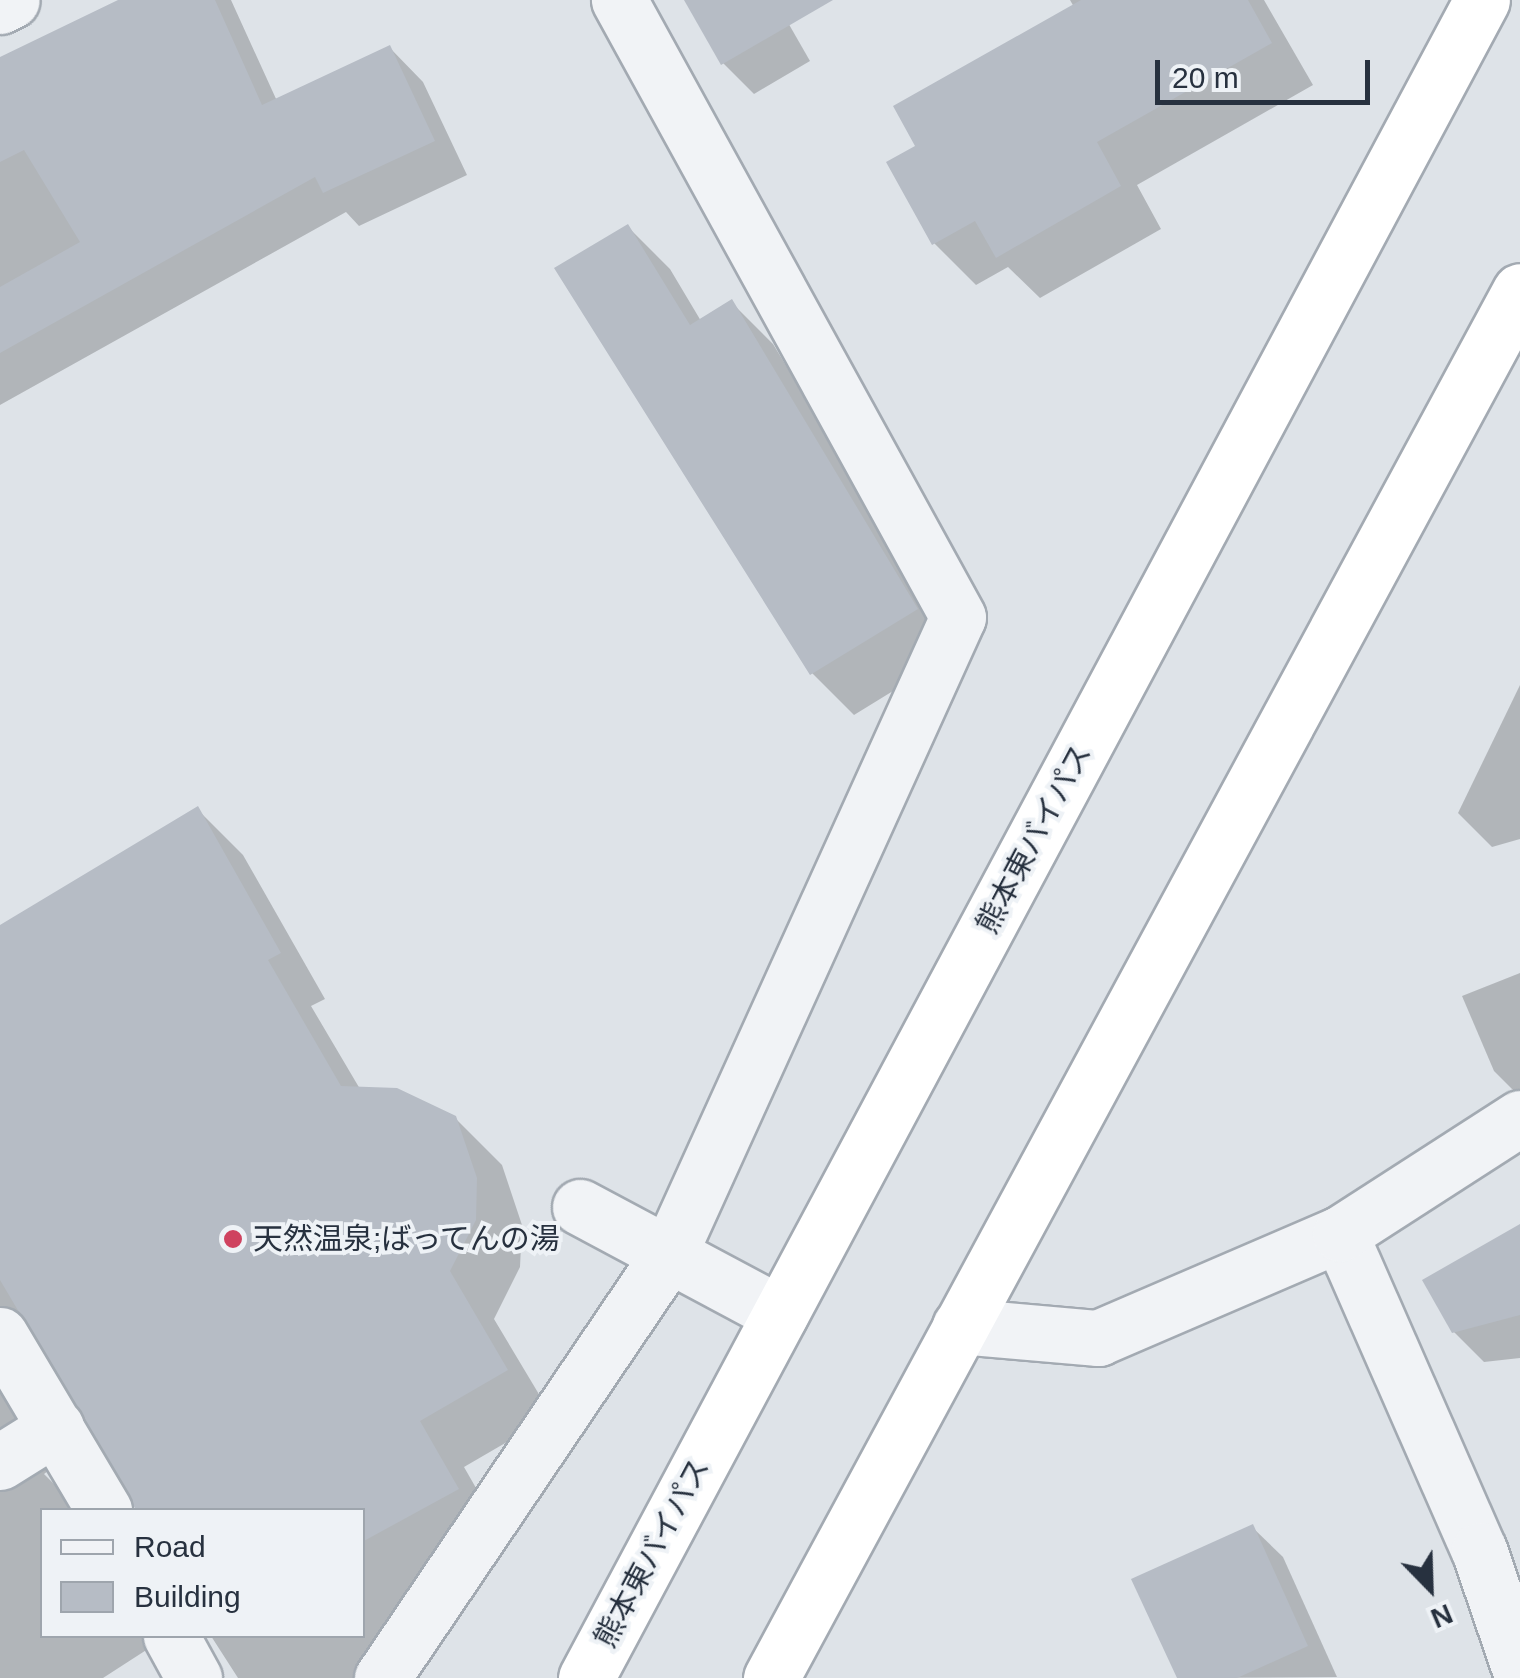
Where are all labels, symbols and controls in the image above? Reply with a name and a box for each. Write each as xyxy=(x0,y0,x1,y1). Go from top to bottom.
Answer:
scale bar xyxy=(1160,40,1375,102)
text: 20 m xyxy=(1172,61,1239,94)
street label: 熊本東バイパス xyxy=(969,738,1099,940)
place label: 天然温泉;ばってんの湯 xyxy=(253,1221,561,1257)
marker: 天然温泉;ばってんの湯 xyxy=(222,1228,244,1250)
street label: 熊本東バイパス xyxy=(587,1452,717,1654)
legend xyxy=(40,1508,365,1638)
text: Road xyxy=(134,1530,206,1563)
north arrow xyxy=(1380,1538,1480,1638)
text: Building xyxy=(134,1580,241,1613)
text: N xyxy=(1427,1598,1457,1634)

